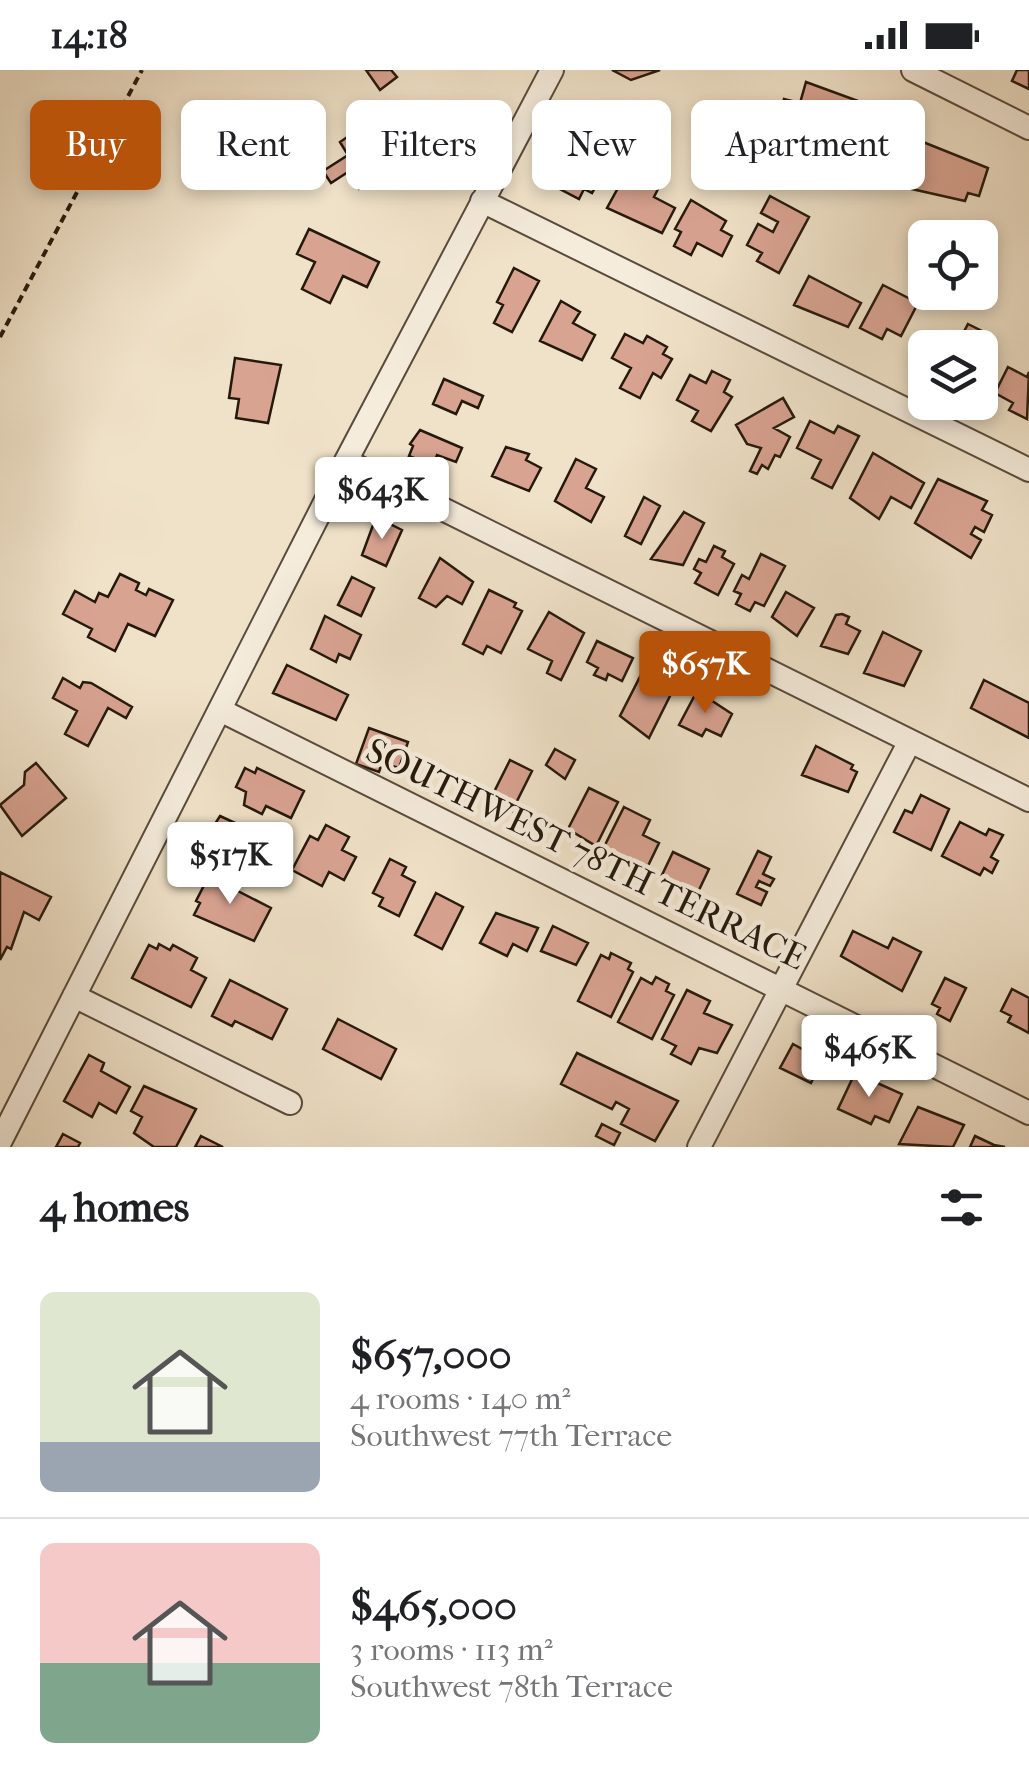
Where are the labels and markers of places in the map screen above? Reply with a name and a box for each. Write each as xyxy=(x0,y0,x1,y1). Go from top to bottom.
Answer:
pin: $643K xyxy=(312,457,452,542)
pin: $657K xyxy=(635,631,775,716)
pin: $517K xyxy=(160,822,300,907)
pin: $465K xyxy=(799,1015,939,1100)

